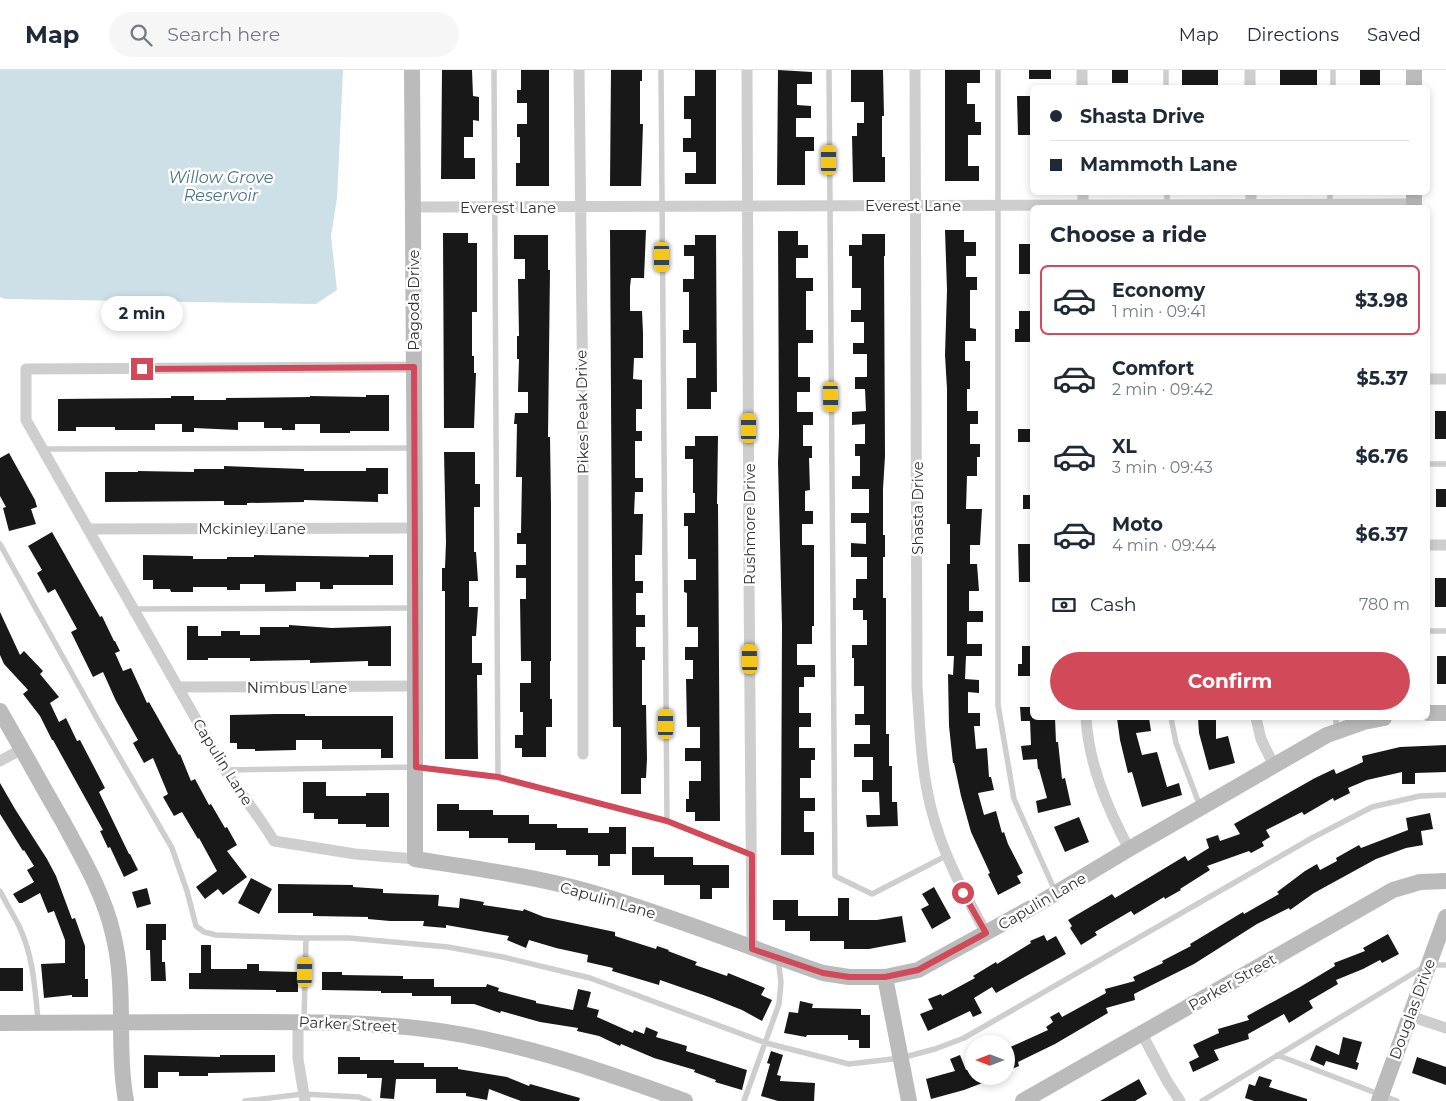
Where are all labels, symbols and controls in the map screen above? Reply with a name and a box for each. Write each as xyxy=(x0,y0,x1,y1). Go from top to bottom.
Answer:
search box xyxy=(109,12,459,57)
text: Map xyxy=(25,20,79,49)
icon: search xyxy=(127,21,155,49)
text: Search here xyxy=(167,23,280,46)
text: Map xyxy=(1179,24,1219,46)
text: Directions xyxy=(1247,24,1339,46)
text: Saved xyxy=(1367,24,1421,46)
text: Shasta Drive xyxy=(1080,105,1205,128)
car xyxy=(821,145,836,175)
text: Mammoth Lane xyxy=(1080,153,1238,176)
water label: Willow Grove Reservoir xyxy=(169,168,273,205)
street label: Everest Lane xyxy=(865,196,961,215)
street label: Everest Lane xyxy=(460,198,556,217)
text: Choose a ride xyxy=(1050,221,1207,248)
car xyxy=(654,242,669,272)
street label: Pagoda Drive xyxy=(404,249,423,351)
icon: car xyxy=(1052,278,1097,323)
text: Economy xyxy=(1112,279,1205,302)
text: $3.98 xyxy=(1355,289,1408,312)
callout: 2 min xyxy=(101,296,183,332)
text: 1 min · 09:41 xyxy=(1112,302,1206,321)
text: 2 min xyxy=(119,304,165,323)
street label: Pikes Peak Drive xyxy=(571,350,593,474)
icon: car xyxy=(1052,356,1097,401)
text: Comfort xyxy=(1112,357,1194,380)
route end xyxy=(131,358,153,380)
text: $5.37 xyxy=(1357,367,1408,390)
text: 2 min · 09:42 xyxy=(1112,380,1213,399)
car xyxy=(823,382,838,412)
car xyxy=(741,413,756,443)
icon: car xyxy=(1052,434,1097,479)
text: XL xyxy=(1112,435,1137,458)
text: $6.76 xyxy=(1355,445,1408,468)
text: 3 min · 09:43 xyxy=(1112,458,1213,477)
street label: Shasta Drive xyxy=(908,461,927,555)
street label: Rushmore Drive xyxy=(740,463,759,585)
icon: car xyxy=(1052,512,1097,557)
text: Moto xyxy=(1112,513,1163,536)
street label: Mckinley Lane xyxy=(198,519,306,538)
text: $6.37 xyxy=(1356,523,1408,546)
text: 4 min · 09:44 xyxy=(1112,536,1216,555)
icon: cash xyxy=(1050,591,1078,619)
text: Cash xyxy=(1090,593,1137,616)
text: 780 m xyxy=(1359,595,1410,614)
car xyxy=(742,644,757,674)
button: Confirm xyxy=(1050,652,1410,710)
street label: Nimbus Lane xyxy=(247,678,347,697)
car xyxy=(658,709,673,739)
street label: Capulin Lane xyxy=(189,715,257,809)
street label: Capulin Lane xyxy=(995,868,1089,934)
street label: Capulin Lane xyxy=(558,877,658,923)
route start xyxy=(952,882,974,904)
street label: Parker Street xyxy=(1185,949,1279,1015)
street label: Douglas Drive xyxy=(1385,956,1439,1062)
car xyxy=(297,957,312,987)
street label: Parker Street xyxy=(298,1012,398,1036)
north arrow xyxy=(965,1035,1015,1085)
map controls xyxy=(965,1035,1015,1085)

